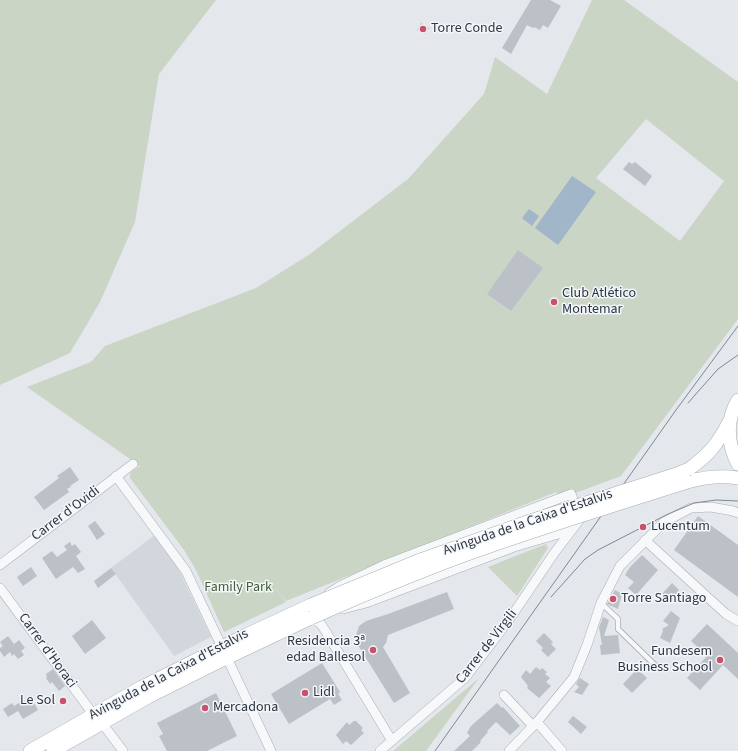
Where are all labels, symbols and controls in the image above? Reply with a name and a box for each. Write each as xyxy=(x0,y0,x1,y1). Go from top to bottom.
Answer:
place label: Torre Conde xyxy=(431,21,502,37)
marker: Torre Conde xyxy=(418,24,428,34)
place label: Club Atlético Montemar xyxy=(562,286,636,318)
marker: Club Atlético Montemar xyxy=(549,297,559,307)
street label: Carrer d'Ovidi xyxy=(29,483,103,545)
street label: Avinguda de la Caixa d'Estalvis xyxy=(441,486,615,560)
place label: Lucentum xyxy=(651,519,710,535)
marker: Lucentum xyxy=(638,522,648,532)
park label: Family Park xyxy=(204,580,272,596)
place label: Torre Santiago xyxy=(621,591,706,607)
marker: Torre Santiago xyxy=(608,594,618,604)
street label: Carrer de Virgili xyxy=(453,607,521,687)
street label: Carrer d'Horaci xyxy=(14,610,80,692)
street label: Avinguda de la Caixa d'Estalvis xyxy=(86,626,252,724)
place label: Residencia 3ª edad Ballesol xyxy=(286,634,365,666)
place label: Fundesem Business School xyxy=(617,644,712,676)
marker: Residencia 3ª edad Ballesol xyxy=(368,645,378,655)
marker: Fundesem Business School xyxy=(715,655,725,665)
place label: Lidl xyxy=(313,685,335,701)
marker: Lidl xyxy=(300,688,310,698)
place label: Le Sol xyxy=(20,693,55,709)
marker: Le Sol xyxy=(58,696,68,706)
place label: Mercadona xyxy=(213,700,278,716)
marker: Mercadona xyxy=(200,703,210,713)

